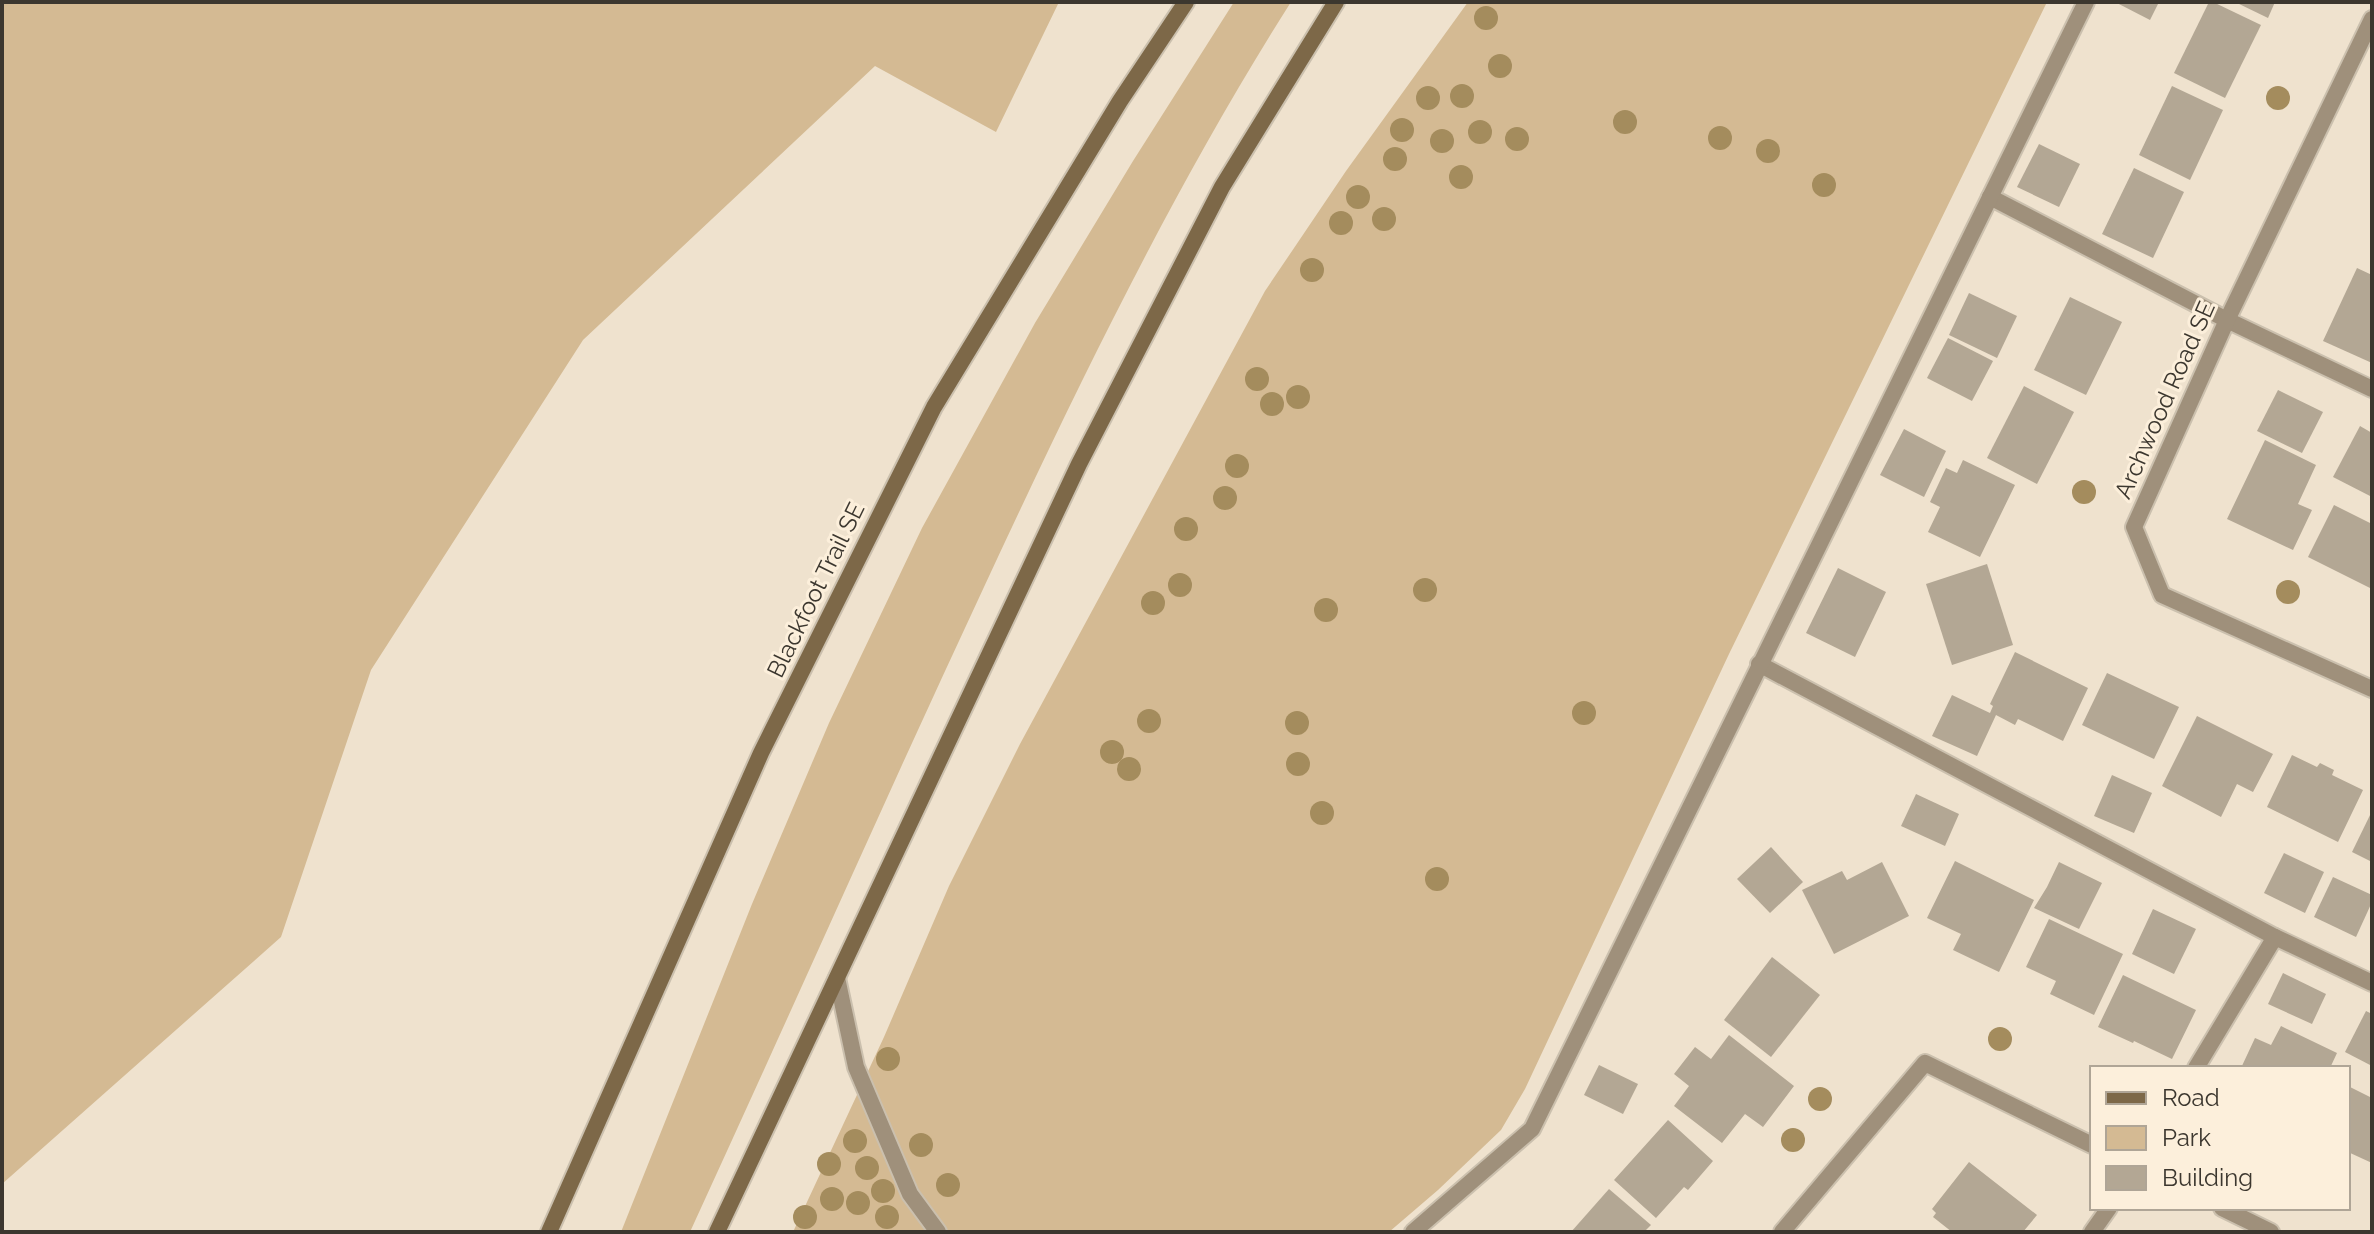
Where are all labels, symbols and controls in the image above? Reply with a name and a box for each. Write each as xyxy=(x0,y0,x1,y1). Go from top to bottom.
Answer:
street label: Archwood Road SE xyxy=(2108,297,2221,503)
street label: Blackfoot Trail SE xyxy=(761,498,870,682)
legend xyxy=(2090,1066,2350,1210)
text: Road xyxy=(2162,1083,2220,1112)
text: Park xyxy=(2162,1123,2211,1152)
text: Building xyxy=(2162,1163,2253,1192)

